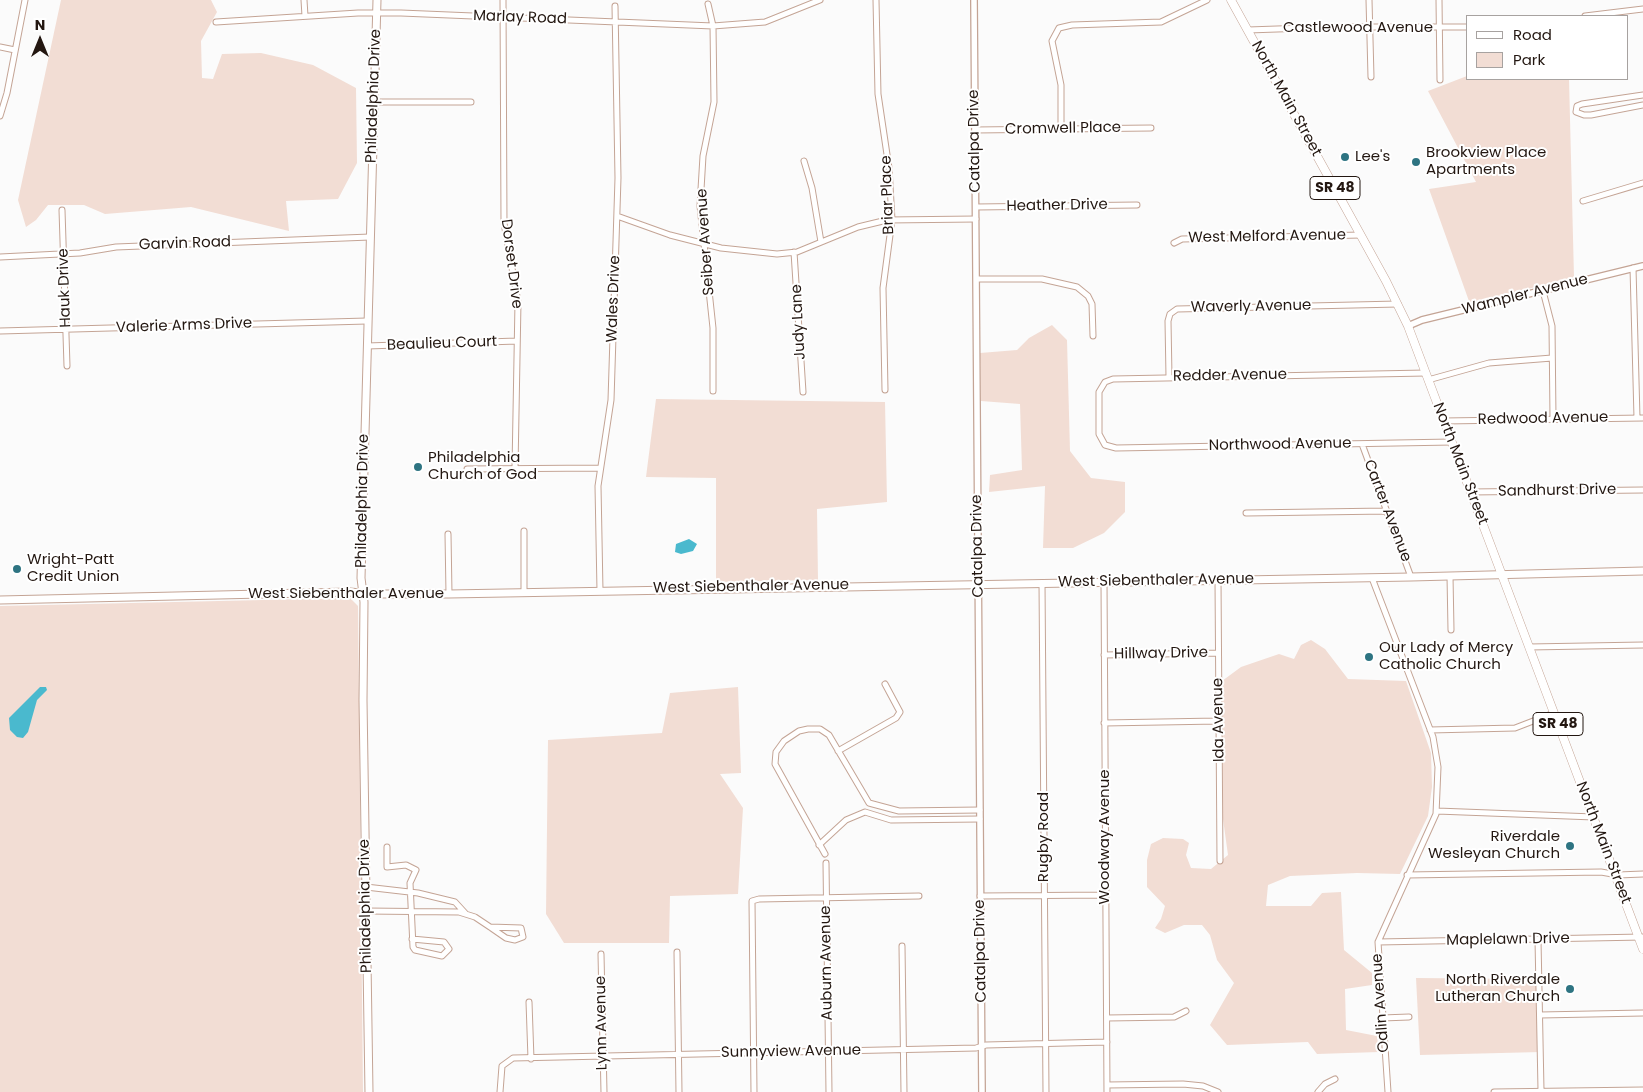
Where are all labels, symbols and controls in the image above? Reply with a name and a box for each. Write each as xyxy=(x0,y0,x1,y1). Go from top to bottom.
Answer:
street label: Marlay Road xyxy=(473,7,567,29)
north arrow xyxy=(15,15,65,65)
text: N xyxy=(35,15,45,35)
legend xyxy=(1466,15,1628,80)
street label: Castlewood Avenue xyxy=(1283,19,1433,37)
text: Road xyxy=(1513,24,1552,45)
street label: Philadelphia Drive xyxy=(363,29,385,163)
street label: North Main Street xyxy=(1247,38,1325,160)
text: Park xyxy=(1513,49,1545,70)
street label: Catalpa Drive xyxy=(965,89,985,193)
street label: Cromwell Place xyxy=(1005,119,1121,139)
place label: Brookview Place Apartments xyxy=(1426,144,1546,179)
place label: Lee's xyxy=(1355,148,1390,166)
marker: Lee's xyxy=(1339,151,1351,163)
street label: Briar Place xyxy=(878,155,898,235)
marker: Brookview Place Apartments xyxy=(1410,156,1422,168)
road number: SR 48 xyxy=(1310,177,1360,200)
street label: Seiber Avenue xyxy=(693,188,719,296)
street label: Heather Drive xyxy=(1006,196,1108,216)
street label: Dorset Drive xyxy=(497,218,525,310)
street label: West Melford Avenue xyxy=(1188,227,1346,247)
street label: Garvin Road xyxy=(139,233,231,255)
street label: Hauk Drive xyxy=(55,248,75,328)
street label: Wales Drive xyxy=(603,255,625,343)
street label: Wampler Avenue xyxy=(1460,271,1590,319)
street label: Judy Lane xyxy=(788,284,810,360)
street label: Waverly Avenue xyxy=(1191,297,1311,317)
street label: Valerie Arms Drive xyxy=(116,315,252,337)
street label: Beaulieu Court xyxy=(387,333,497,355)
street label: Redder Avenue xyxy=(1173,366,1287,386)
street label: North Main Street xyxy=(1428,401,1492,527)
street label: Redwood Avenue xyxy=(1478,409,1608,429)
street label: Philadelphia Drive xyxy=(353,434,373,568)
street label: Northwood Avenue xyxy=(1208,435,1352,455)
place label: Philadelphia Church of God xyxy=(428,449,537,484)
street label: Carter Avenue xyxy=(1359,457,1415,565)
marker: Philadelphia Church of God xyxy=(412,461,424,473)
street label: Sandhurst Drive xyxy=(1498,481,1616,501)
street label: Catalpa Drive xyxy=(968,494,988,598)
place label: Wright-Patt Credit Union xyxy=(27,551,119,586)
marker: Wright-Patt Credit Union xyxy=(11,563,23,575)
street label: West Siebenthaler Avenue xyxy=(1058,570,1254,592)
street label: West Siebenthaler Avenue xyxy=(653,576,849,598)
street label: West Siebenthaler Avenue xyxy=(248,585,444,603)
place label: Our Lady of Mercy Catholic Church xyxy=(1379,639,1513,674)
street label: Hillway Drive xyxy=(1114,644,1208,664)
marker: Our Lady of Mercy Catholic Church xyxy=(1363,651,1375,663)
street label: Ida Avenue xyxy=(1209,678,1229,762)
road number: SR 48 xyxy=(1533,712,1583,736)
street label: Woodway Avenue xyxy=(1096,769,1114,905)
street label: North Main Street xyxy=(1571,780,1635,906)
street label: Rugby Road xyxy=(1035,792,1053,882)
place label: Riverdale Wesleyan Church xyxy=(1428,828,1560,863)
street label: Philadelphia Drive xyxy=(356,839,376,973)
marker: Riverdale Wesleyan Church xyxy=(1564,840,1576,852)
street label: Catalpa Drive xyxy=(971,899,991,1003)
street label: Auburn Avenue xyxy=(817,905,837,1021)
street label: Maplelawn Drive xyxy=(1446,930,1570,950)
street label: Odlin Avenue xyxy=(1369,953,1393,1053)
place label: North Riverdale Lutheran Church xyxy=(1435,971,1560,1006)
street label: Lynn Avenue xyxy=(592,976,612,1070)
marker: North Riverdale Lutheran Church xyxy=(1564,983,1576,995)
street label: Sunnyview Avenue xyxy=(721,1042,861,1062)

